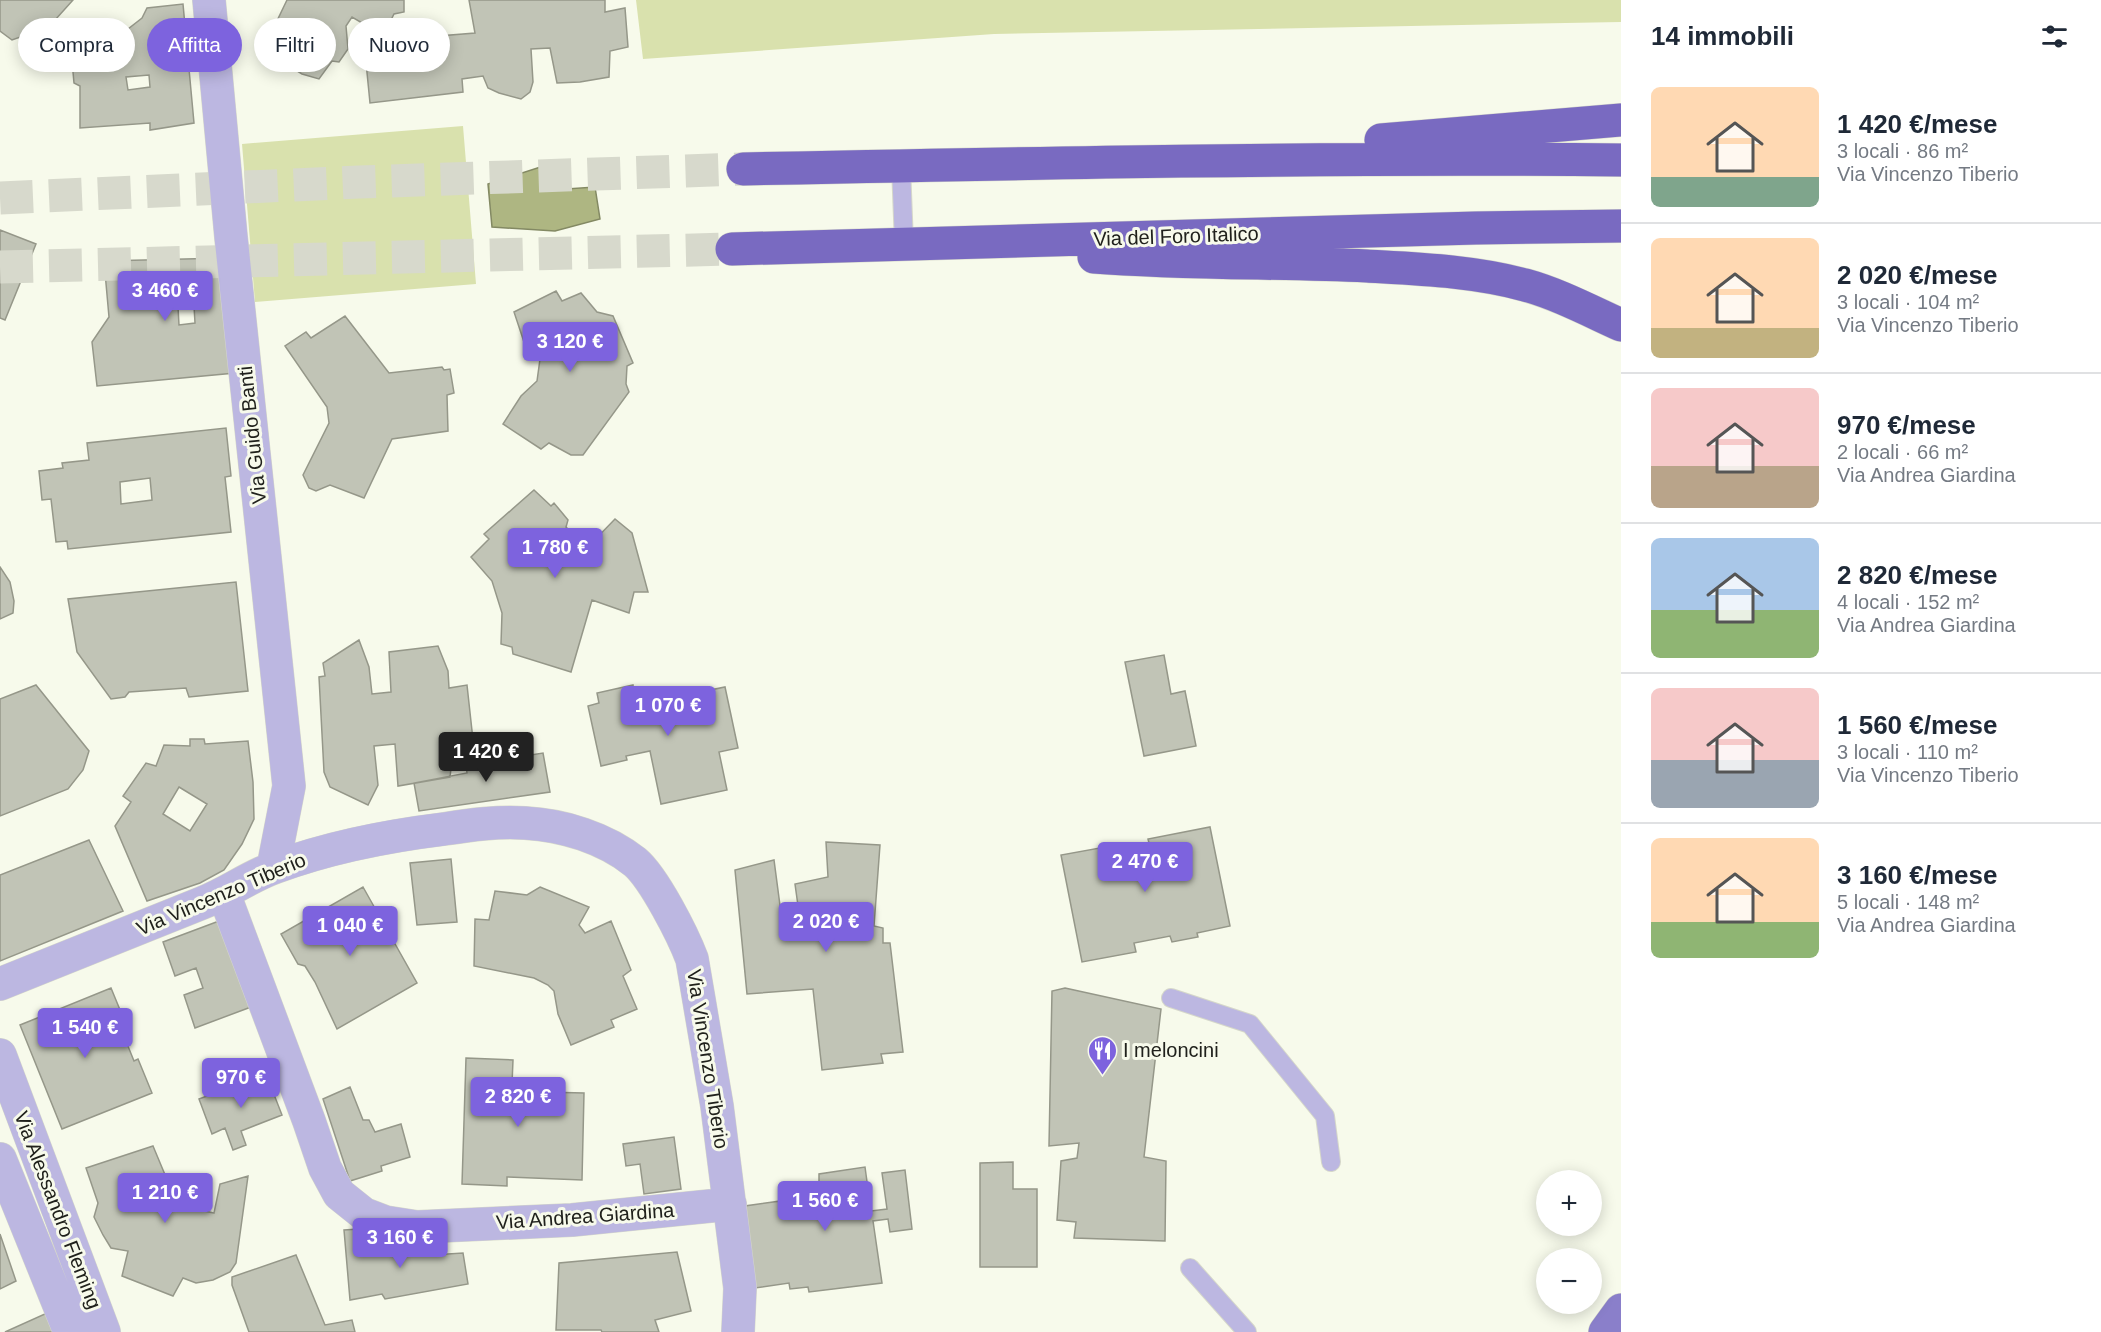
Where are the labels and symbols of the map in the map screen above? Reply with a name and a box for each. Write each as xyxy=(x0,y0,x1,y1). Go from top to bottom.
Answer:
street label: Via del Foro Italico xyxy=(1093,222,1259,250)
pin: 3 460 € xyxy=(110,271,220,322)
pin: 3 120 € xyxy=(515,322,625,373)
street label: Via Guido Banti xyxy=(234,365,270,505)
pin: 1 780 € xyxy=(500,528,610,579)
pin: 1 070 € xyxy=(613,686,723,737)
pin: 1 420 € xyxy=(431,732,541,783)
pin: 2 470 € xyxy=(1090,842,1200,893)
street label: Via Vincenzo Tiberio xyxy=(133,848,309,940)
pin: 2 020 € xyxy=(771,902,881,953)
pin: 1 040 € xyxy=(295,906,405,957)
street label: Via Vincenzo Tiberio xyxy=(683,968,733,1150)
pin: 1 540 € xyxy=(30,1008,140,1059)
restaurant icon: I meloncini xyxy=(1086,1034,1118,1076)
place label: I meloncini xyxy=(1123,1039,1219,1061)
pin: 970 € xyxy=(199,1058,283,1109)
pin: 2 820 € xyxy=(463,1077,573,1128)
street label: Via Alessandro Fleming xyxy=(10,1108,106,1312)
pin: 1 210 € xyxy=(110,1173,220,1224)
pin: 1 560 € xyxy=(770,1181,880,1232)
street label: Via Andrea Giardina xyxy=(495,1199,676,1233)
pin: 3 160 € xyxy=(345,1218,455,1269)

